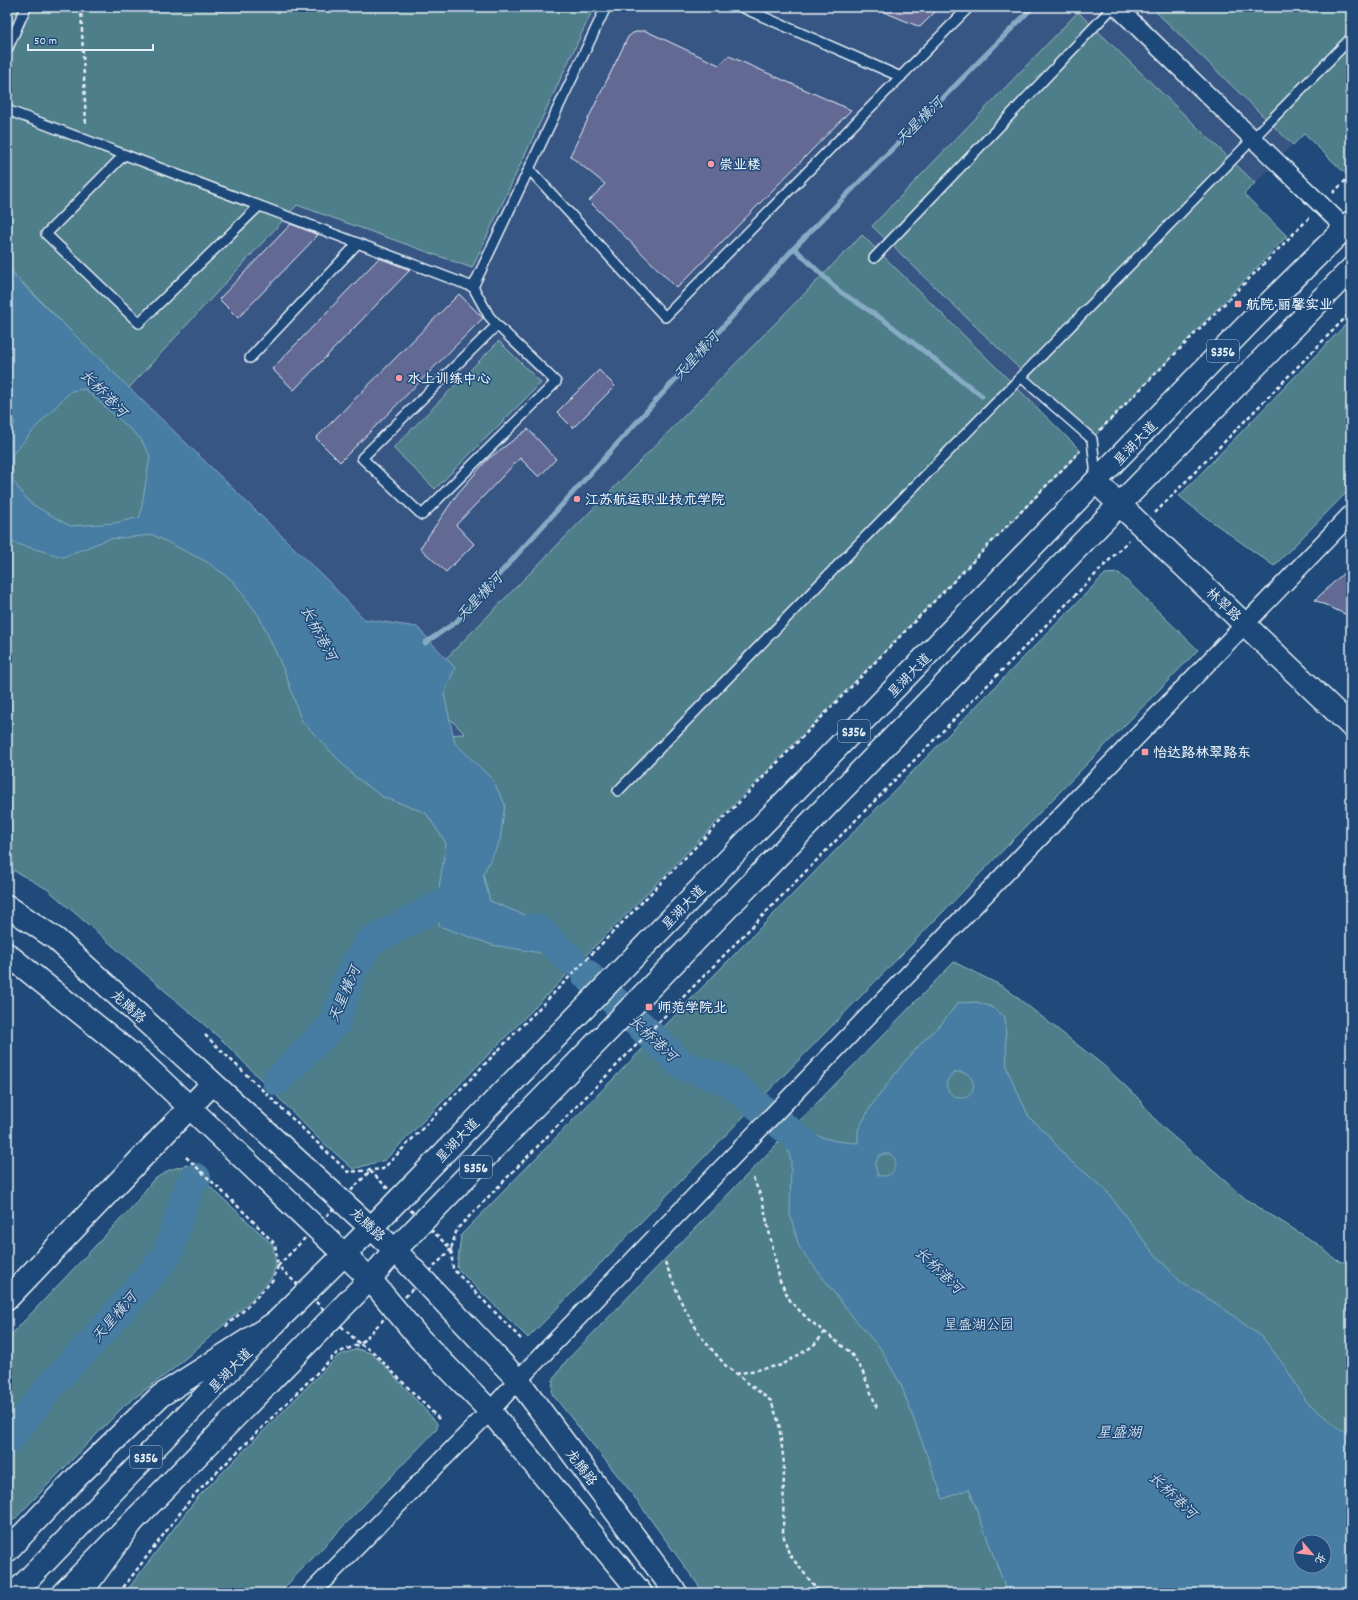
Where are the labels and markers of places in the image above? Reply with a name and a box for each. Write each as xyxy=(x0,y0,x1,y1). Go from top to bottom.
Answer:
place label: 崇业楼 xyxy=(719,156,761,176)
marker: 崇业楼 xyxy=(706,159,716,169)
place label: 航院·丽馨实业 xyxy=(1246,296,1333,316)
marker: 航院·丽馨实业 xyxy=(1233,299,1243,309)
place label: 水上训练中心 xyxy=(407,370,491,390)
marker: 水上训练中心 xyxy=(394,373,404,383)
place label: 江苏航运职业技术学院 xyxy=(585,491,725,511)
marker: 江苏航运职业技术学院 xyxy=(572,494,582,504)
place label: 怡达路林翠路东 xyxy=(1153,744,1251,764)
marker: 怡达路林翠路东 xyxy=(1140,747,1150,757)
place label: 师范学院北 xyxy=(657,999,727,1019)
marker: 师范学院北 xyxy=(644,1002,654,1012)

